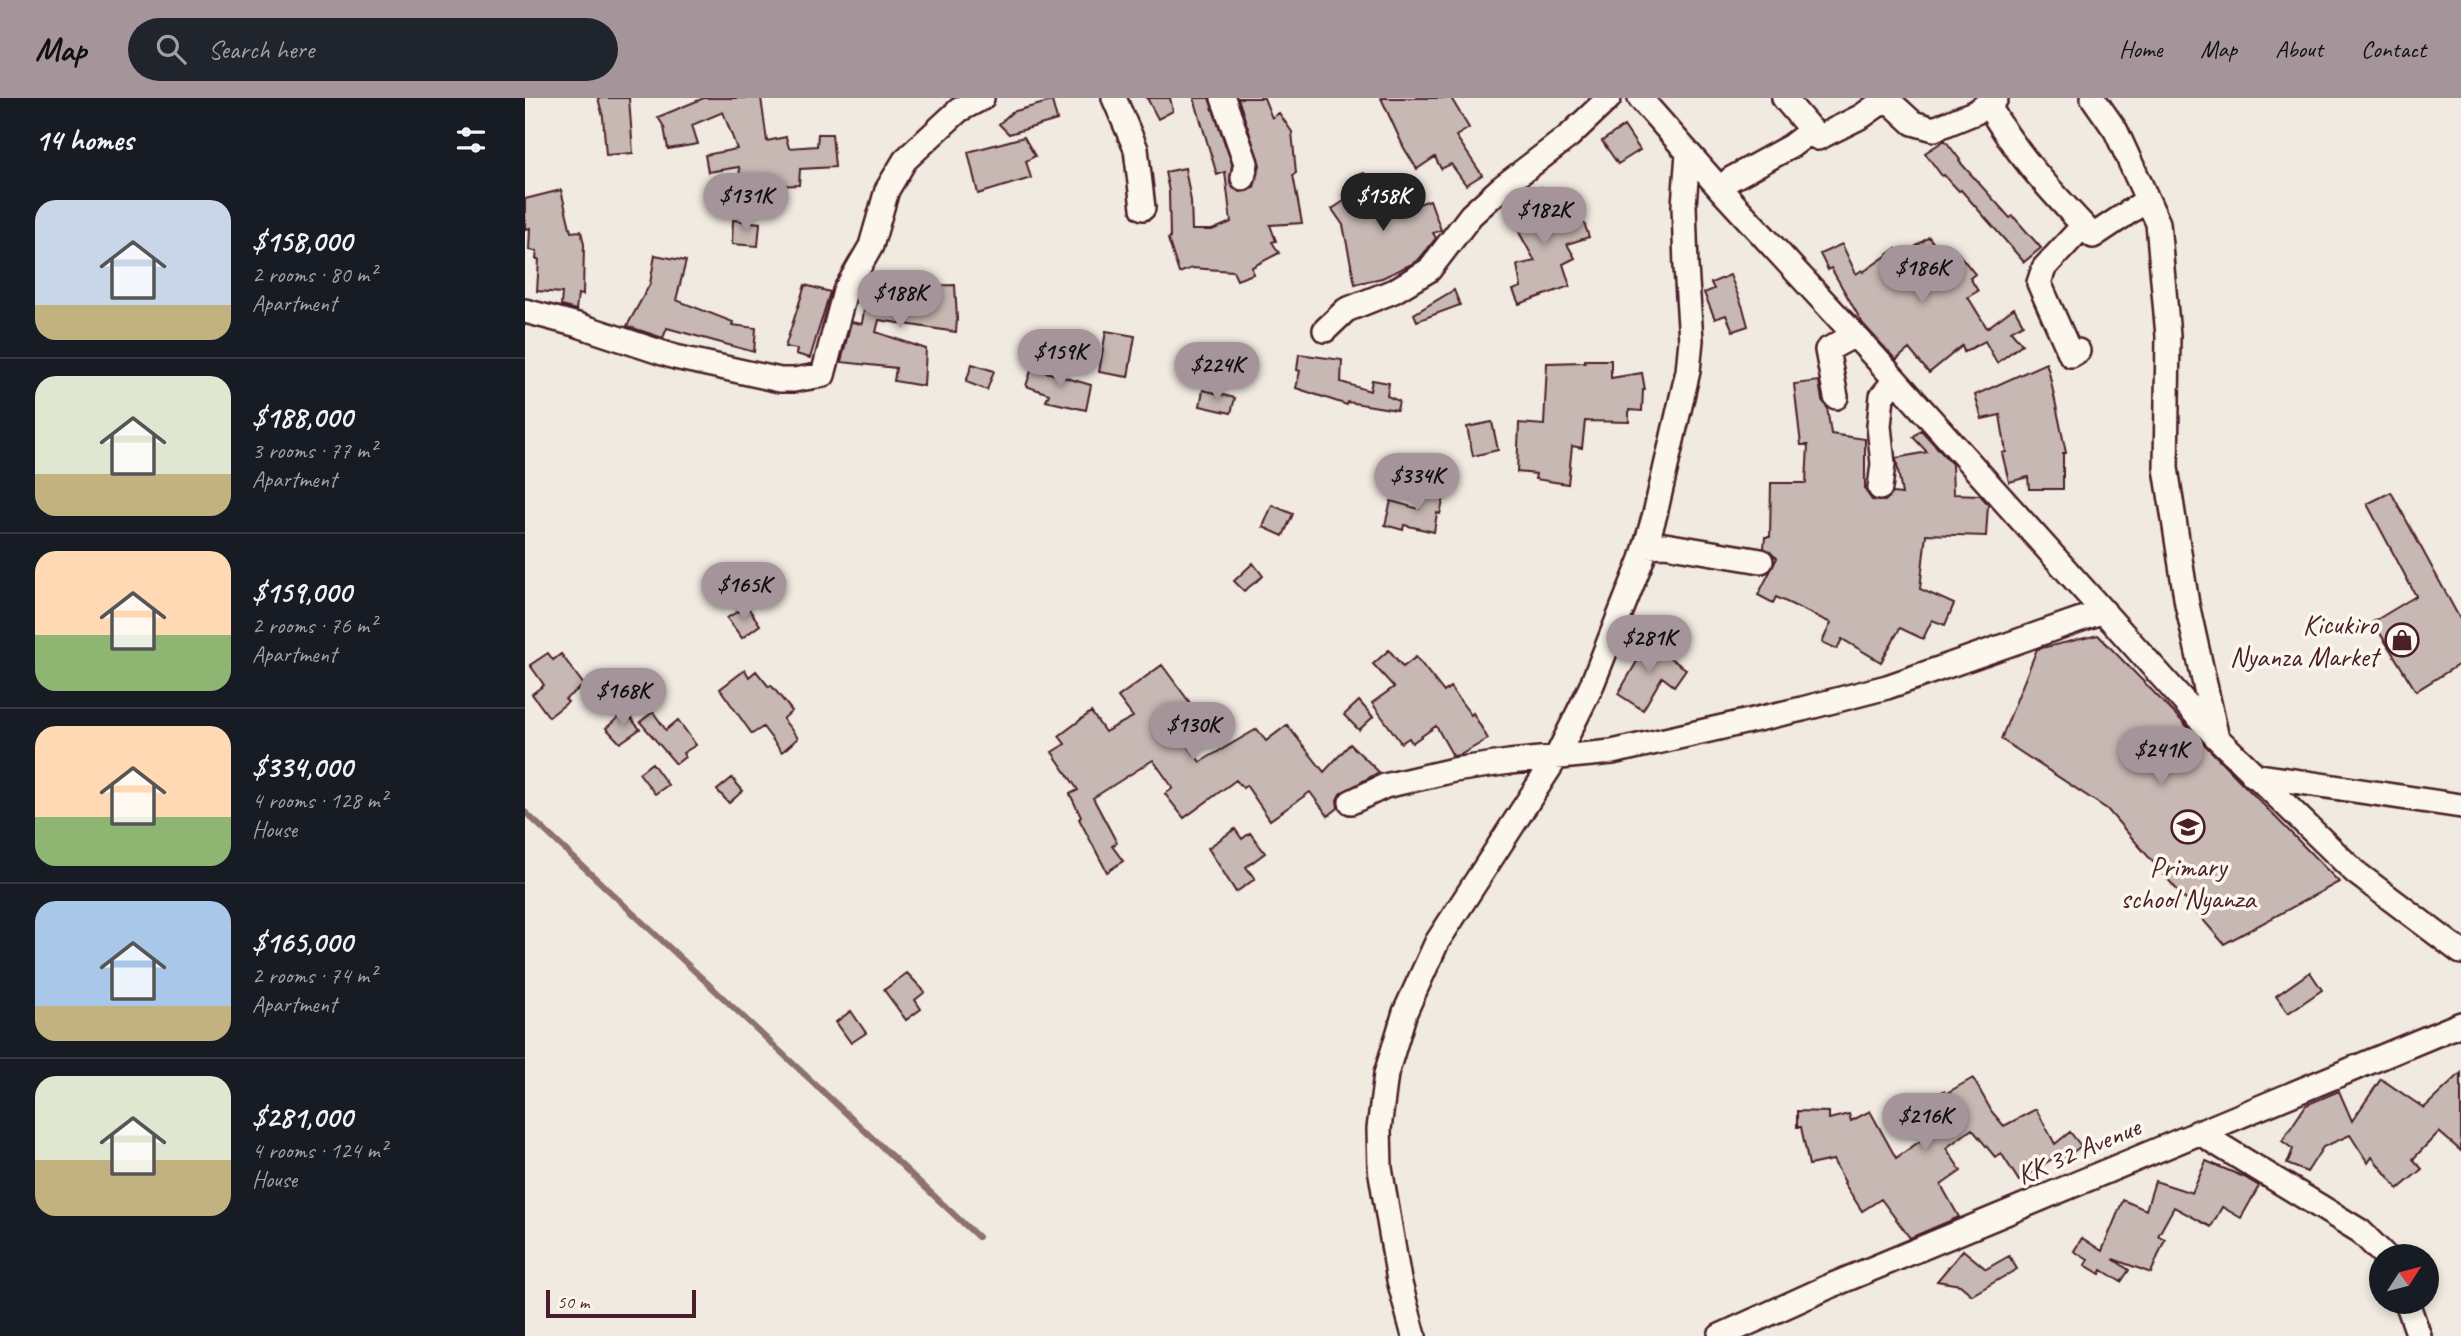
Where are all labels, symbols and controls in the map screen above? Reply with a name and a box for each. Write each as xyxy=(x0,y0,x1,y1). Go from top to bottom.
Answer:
search box xyxy=(128,18,618,81)
text: Map xyxy=(35,28,86,70)
icon: search xyxy=(152,30,190,68)
text: Search here xyxy=(208,33,314,66)
text: Home xyxy=(2119,34,2162,64)
text: Map xyxy=(2200,34,2237,64)
text: About xyxy=(2275,34,2323,64)
text: Contact xyxy=(2361,34,2426,64)
text: 14 homes xyxy=(35,121,133,159)
icon: filters xyxy=(452,121,490,159)
pin: $131K xyxy=(697,174,795,233)
pin: $158K xyxy=(1334,174,1432,233)
text: $131K xyxy=(719,181,773,210)
text: $158K xyxy=(1357,181,1409,210)
pin: $182K xyxy=(1495,188,1593,247)
text: $182K xyxy=(1517,195,1571,224)
text: $158,000 xyxy=(252,222,352,260)
icon: home xyxy=(91,228,175,312)
pin: $186K xyxy=(1873,246,1971,305)
text: $186K xyxy=(1895,253,1949,282)
text: 2 rooms · 80 m² xyxy=(252,260,376,289)
pin: $188K xyxy=(851,271,949,330)
text: $188K xyxy=(873,278,927,307)
text: Apartment xyxy=(252,289,337,318)
pin: $159K xyxy=(1011,330,1109,389)
text: $159K xyxy=(1034,337,1086,366)
pin: $224K xyxy=(1168,342,1266,402)
text: $224K xyxy=(1190,350,1244,379)
text: $188,000 xyxy=(252,398,352,436)
icon: home xyxy=(91,404,175,488)
text: 3 rooms · 77 m² xyxy=(252,436,376,465)
pin: $334K xyxy=(1368,454,1466,513)
text: $334K xyxy=(1390,461,1444,490)
text: Apartment xyxy=(252,465,337,494)
pin: $165K xyxy=(695,562,793,622)
text: $165K xyxy=(717,570,771,599)
text: $159,000 xyxy=(252,573,352,611)
icon: home xyxy=(91,579,175,663)
place label: Kicukiro Nyanza Market xyxy=(2230,607,2382,674)
text: 2 rooms · 76 m² xyxy=(252,611,376,640)
pin: $281K xyxy=(1600,616,1698,675)
shop icon: Kicukiro Nyanza Market xyxy=(2383,621,2421,659)
text: $281K xyxy=(1622,623,1676,652)
text: Apartment xyxy=(252,640,337,669)
pin: $168K xyxy=(574,668,672,728)
text: $168K xyxy=(596,676,650,705)
pin: $130K xyxy=(1144,702,1242,762)
text: $130K xyxy=(1166,710,1220,739)
pin: $241K xyxy=(2112,728,2210,787)
text: $241K xyxy=(2134,735,2188,764)
text: $334,000 xyxy=(252,748,352,786)
icon: home xyxy=(91,754,175,838)
text: 4 rooms · 128 m² xyxy=(252,786,387,815)
school or university icon: Primary school Nyanza xyxy=(2169,808,2207,846)
text: House xyxy=(252,815,297,844)
place label: Primary school Nyanza xyxy=(2121,849,2257,916)
text: $165,000 xyxy=(252,923,353,961)
icon: home xyxy=(91,929,175,1013)
text: 2 rooms · 74 m² xyxy=(252,961,376,990)
text: Apartment xyxy=(252,990,337,1019)
pin: $216K xyxy=(1876,1094,1974,1153)
text: $281,000 xyxy=(252,1098,352,1136)
text: $216K xyxy=(1898,1101,1952,1130)
icon: home xyxy=(91,1104,175,1188)
street label: KK 32 Avenue xyxy=(2011,1108,2147,1192)
text: 4 rooms · 124 m² xyxy=(252,1136,387,1165)
text: House xyxy=(252,1165,297,1194)
north arrow xyxy=(2369,1244,2439,1314)
map controls xyxy=(2369,1244,2439,1314)
scale bar xyxy=(546,1287,697,1319)
text: 50 m xyxy=(557,1290,589,1314)

